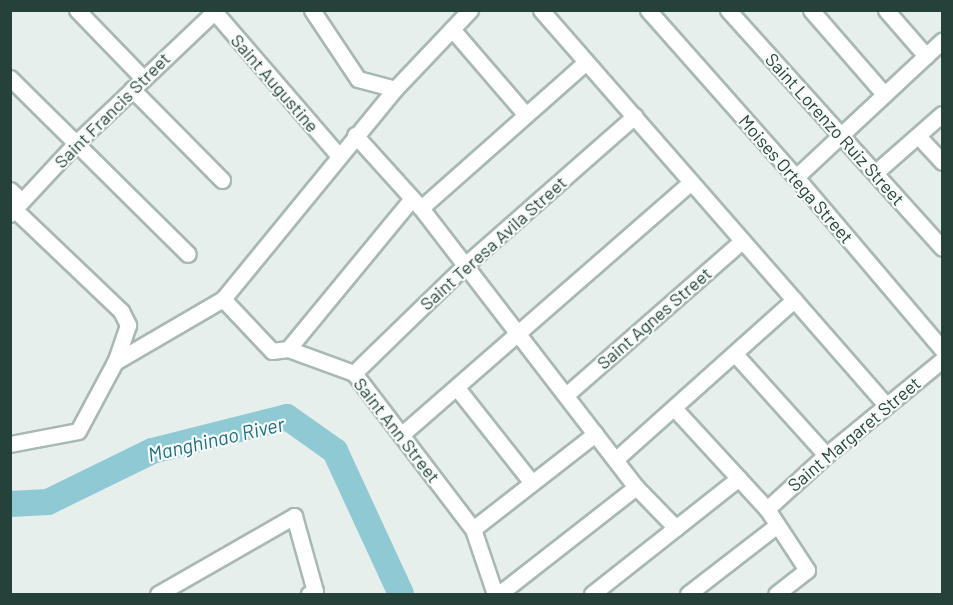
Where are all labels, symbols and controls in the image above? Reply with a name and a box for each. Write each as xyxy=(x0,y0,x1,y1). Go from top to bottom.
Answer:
street label: Saint Augustine xyxy=(227,30,323,136)
street label: Saint Francis Street xyxy=(50,48,174,172)
street label: Saint Lorenzo Ruiz Street xyxy=(761,48,909,210)
street label: Moises Ortega Street xyxy=(734,110,858,248)
street label: Saint Teresa Avila Street xyxy=(415,172,571,314)
street label: Saint Agnes Street xyxy=(592,262,716,374)
street label: Saint Margaret Street xyxy=(783,372,925,496)
street label: Saint Ann Street xyxy=(349,373,445,487)
water label: Manghinao River xyxy=(145,412,287,466)

